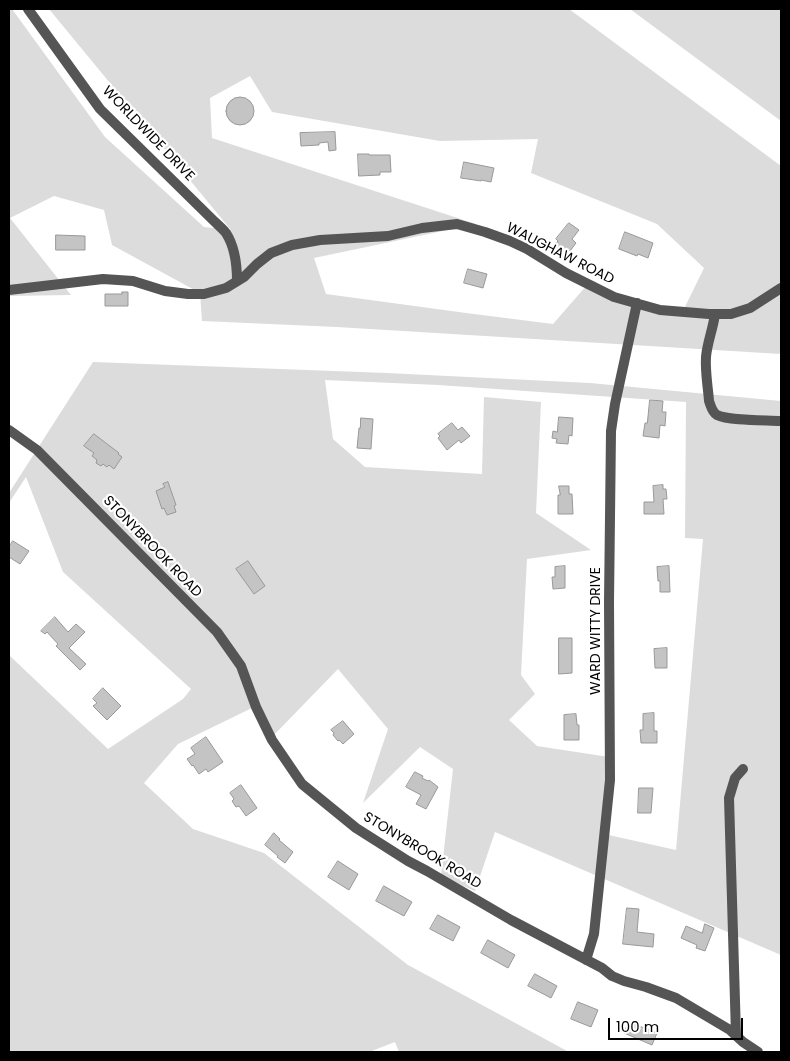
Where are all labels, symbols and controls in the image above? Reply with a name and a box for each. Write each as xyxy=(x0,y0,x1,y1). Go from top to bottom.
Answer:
street label: WORLDWIDE DRIVE xyxy=(98,83,198,185)
street label: WAUGHAW ROAD xyxy=(503,220,617,288)
street label: STONYBROOK ROAD xyxy=(99,493,205,601)
street label: WARD WITTY DRIVE xyxy=(588,567,604,695)
street label: STONYBROOK ROAD xyxy=(360,809,484,893)
scale bar xyxy=(610,1008,745,1040)
text: 100 m xyxy=(616,1016,659,1037)

